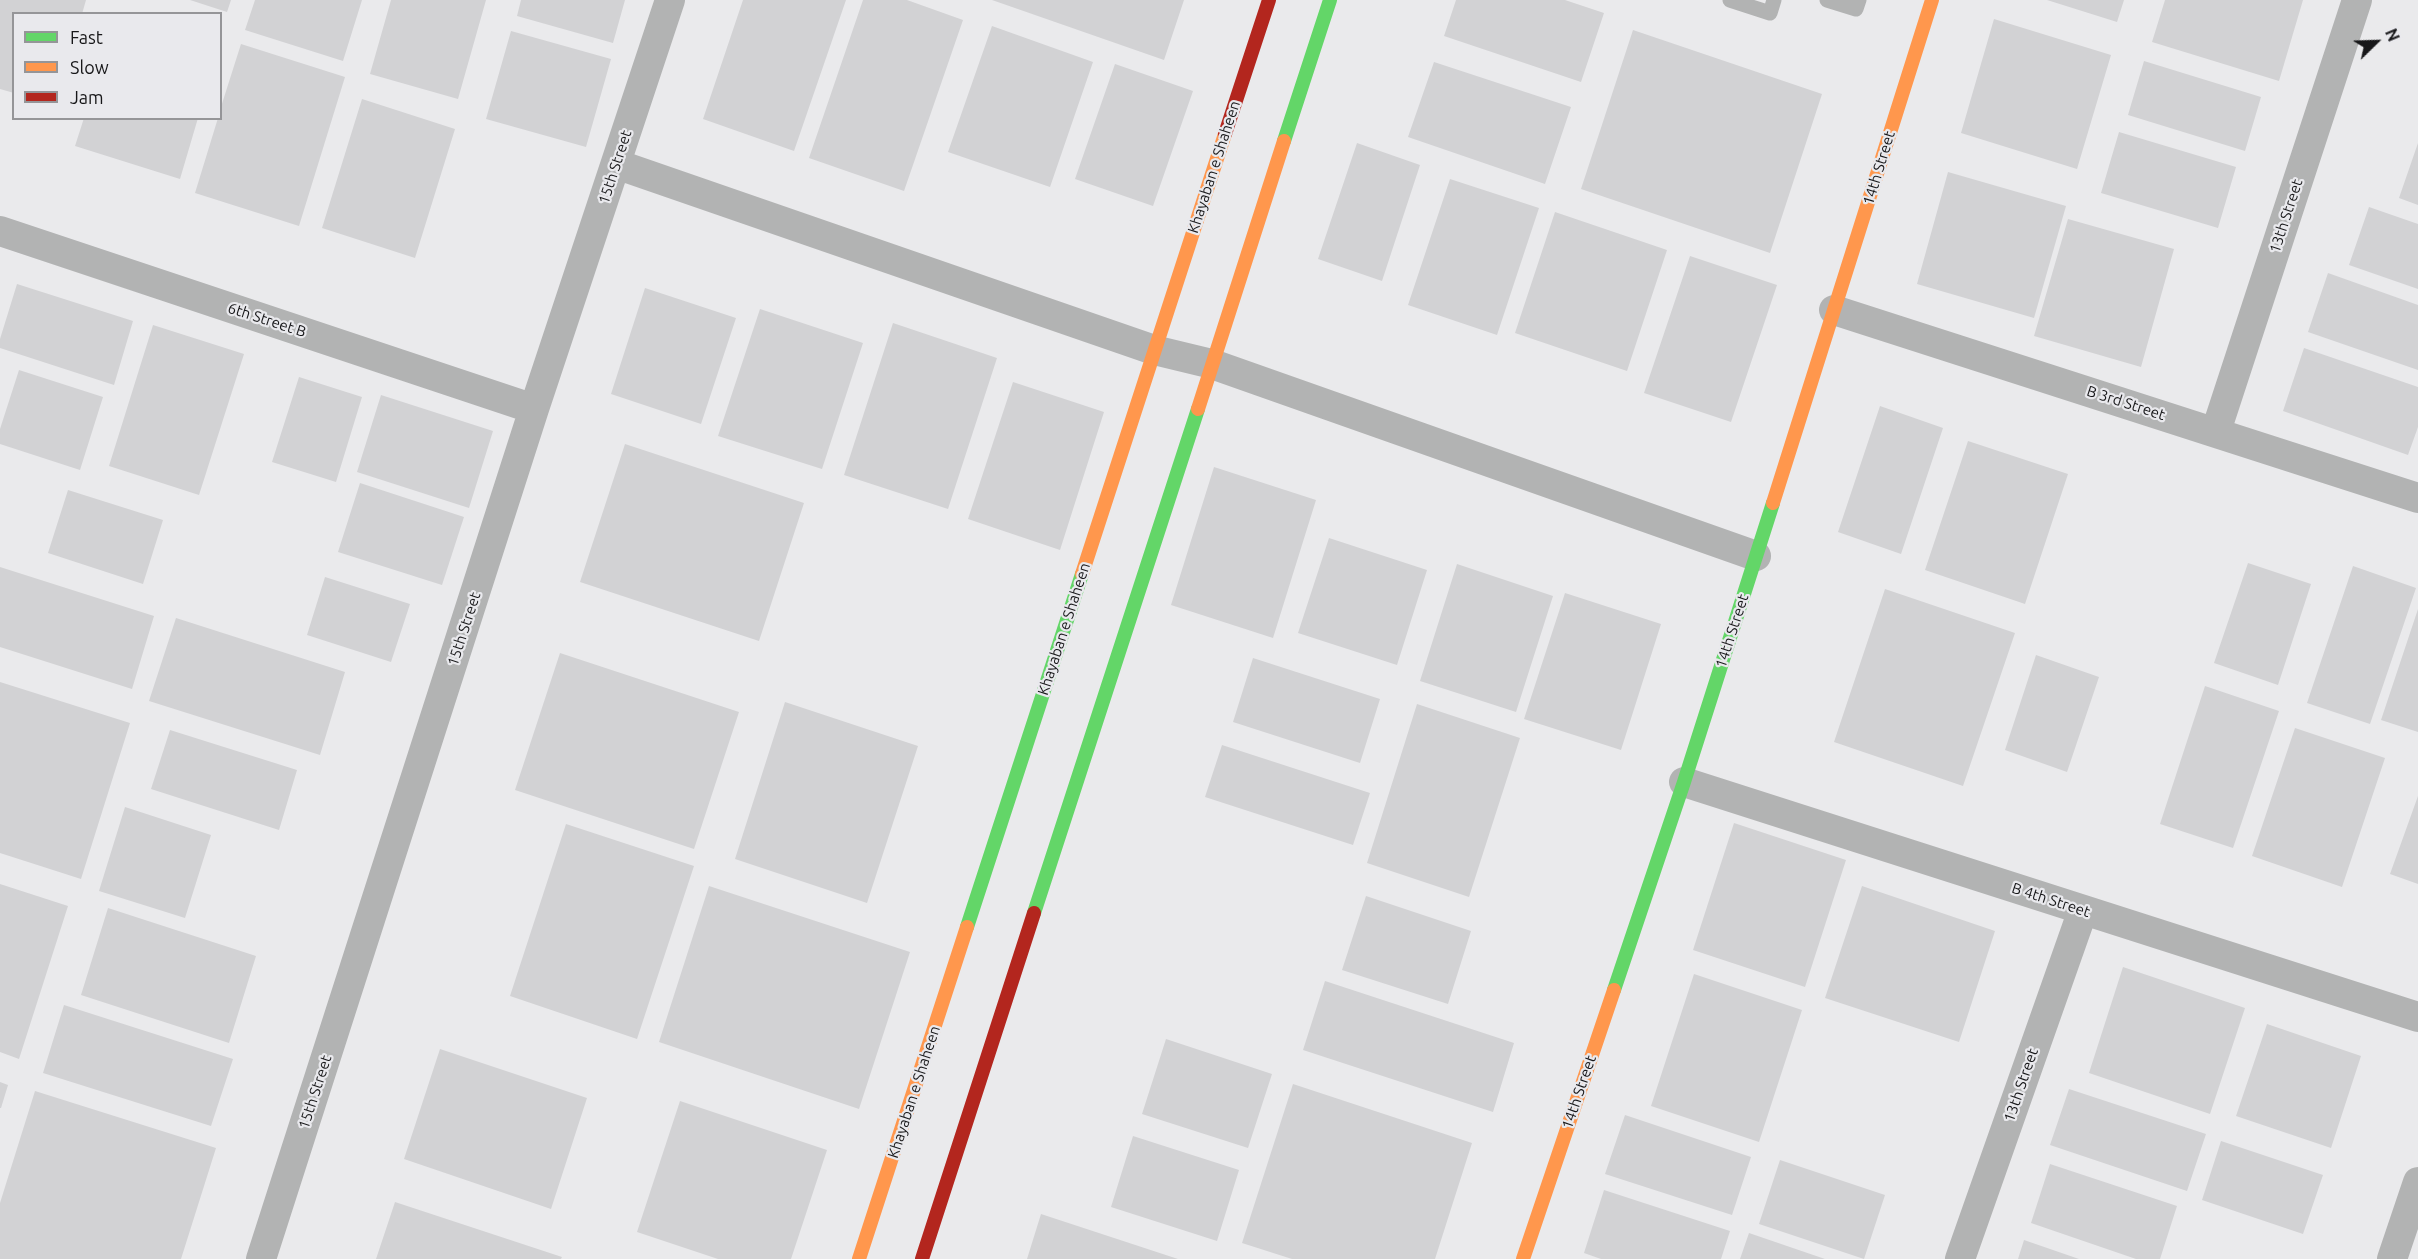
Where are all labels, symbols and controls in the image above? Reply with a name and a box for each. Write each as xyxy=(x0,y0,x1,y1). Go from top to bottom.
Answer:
legend xyxy=(12,12,222,120)
north arrow xyxy=(2346,12,2406,72)
text: N xyxy=(2382,26,2403,44)
text: Fast xyxy=(70,27,103,47)
text: Slow xyxy=(70,57,109,77)
text: Jam xyxy=(70,87,104,107)
street label: Khayaban e Shaheen xyxy=(1184,98,1244,236)
street label: 15th Street xyxy=(595,128,635,206)
street label: 14th Street xyxy=(1859,129,1899,207)
street label: 13th Street xyxy=(2266,177,2306,255)
street label: 6th Street B xyxy=(226,299,308,341)
street label: B 3rd Street xyxy=(2085,382,2167,424)
street label: Khayaban e Shaheen xyxy=(1034,560,1094,698)
street label: 15th Street xyxy=(444,590,484,668)
street label: 14th Street xyxy=(1712,592,1752,670)
street label: B 4th Street xyxy=(2010,879,2092,921)
street label: Khayaban e Shaheen xyxy=(884,1023,944,1161)
street label: 13th Street xyxy=(2000,1046,2042,1124)
street label: 15th Street xyxy=(295,1053,335,1131)
street label: 14th Street xyxy=(1558,1053,1600,1131)

